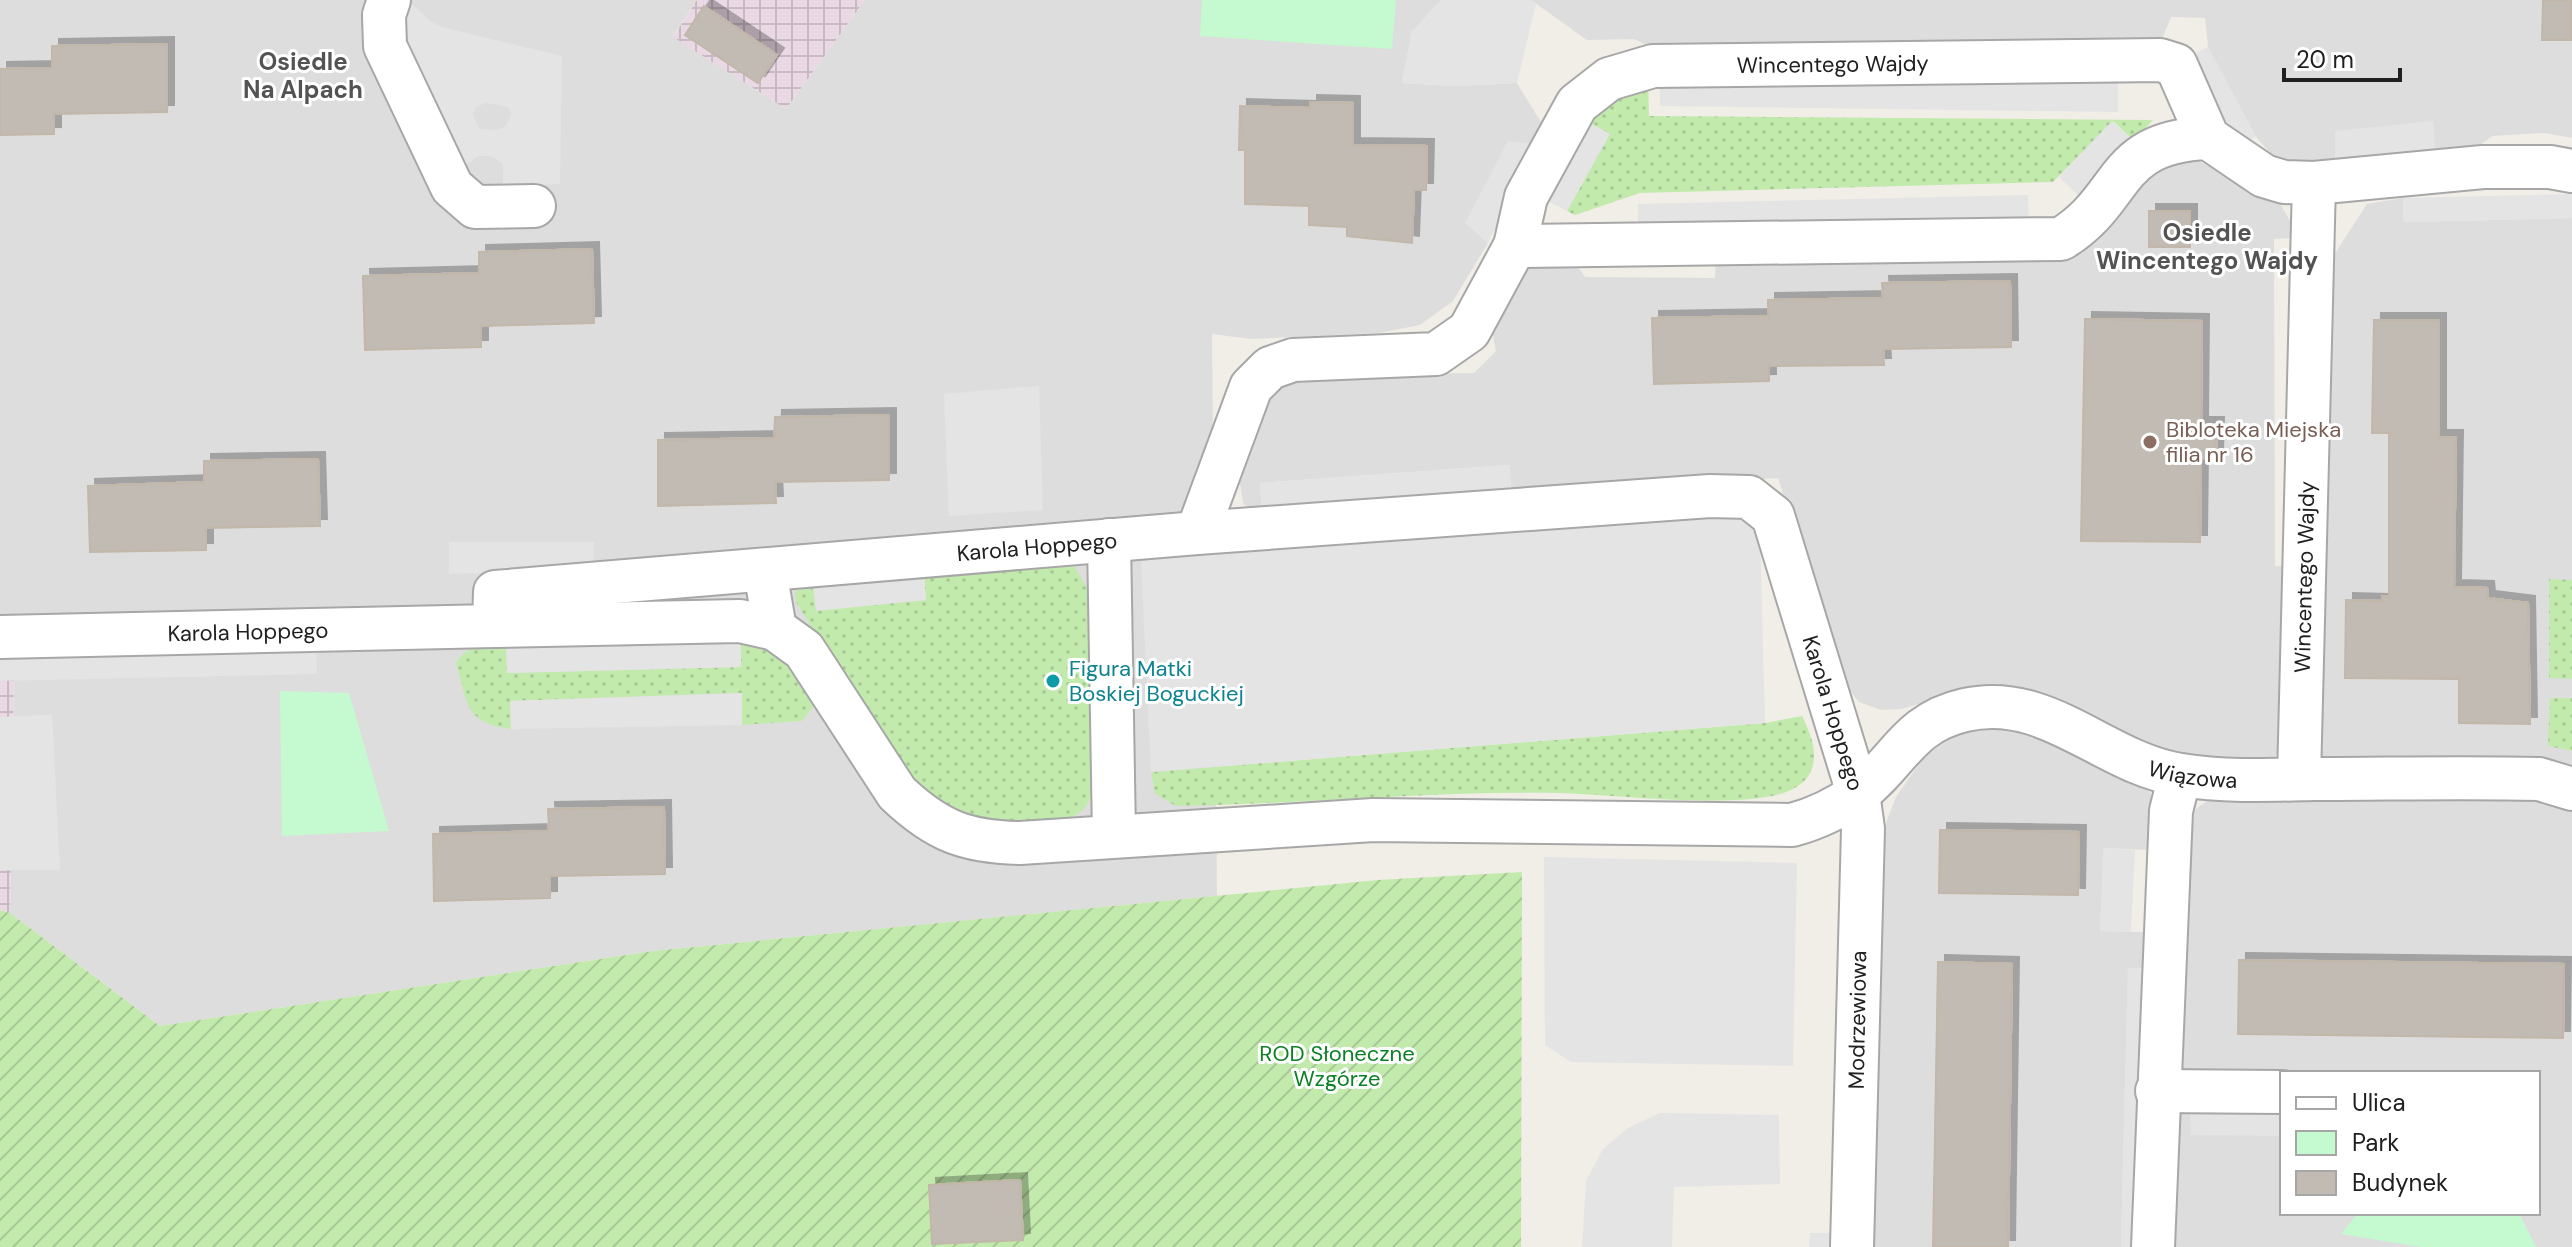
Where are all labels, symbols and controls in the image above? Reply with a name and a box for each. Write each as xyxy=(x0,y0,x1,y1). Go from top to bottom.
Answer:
scale bar xyxy=(2284,32,2400,82)
text: 20 m xyxy=(2296,44,2354,75)
district label: Osiedle Na Alpach xyxy=(243,46,363,105)
street label: Wincentego Wajdy xyxy=(1737,49,1929,80)
district label: Osiedle Wincentego Wajdy xyxy=(2096,217,2318,276)
place label: Bibloteka Miejska filia nr 16 xyxy=(2166,415,2341,469)
marker: Bibloteka Miejska filia nr 16 xyxy=(2141,433,2159,451)
street label: Wincentego Wajdy xyxy=(2288,481,2321,673)
street label: Karola Hoppego xyxy=(956,526,1118,568)
street label: Karola Hoppego xyxy=(167,616,329,648)
street label: Karola Hoppego xyxy=(1796,632,1870,794)
place label: Figura Matki Boskiej Boguckiej xyxy=(1069,654,1244,708)
marker: Figura Matki Boskiej Boguckiej xyxy=(1044,672,1062,690)
street label: Wiązowa xyxy=(2145,754,2238,795)
street label: Modrzewiowa xyxy=(1842,950,1873,1090)
park label: ROD Słoneczne Wzgórze xyxy=(1259,1039,1415,1093)
legend xyxy=(2280,1071,2540,1215)
text: Ulica xyxy=(2352,1087,2406,1118)
text: Park xyxy=(2352,1127,2399,1158)
text: Budynek xyxy=(2352,1167,2448,1198)

